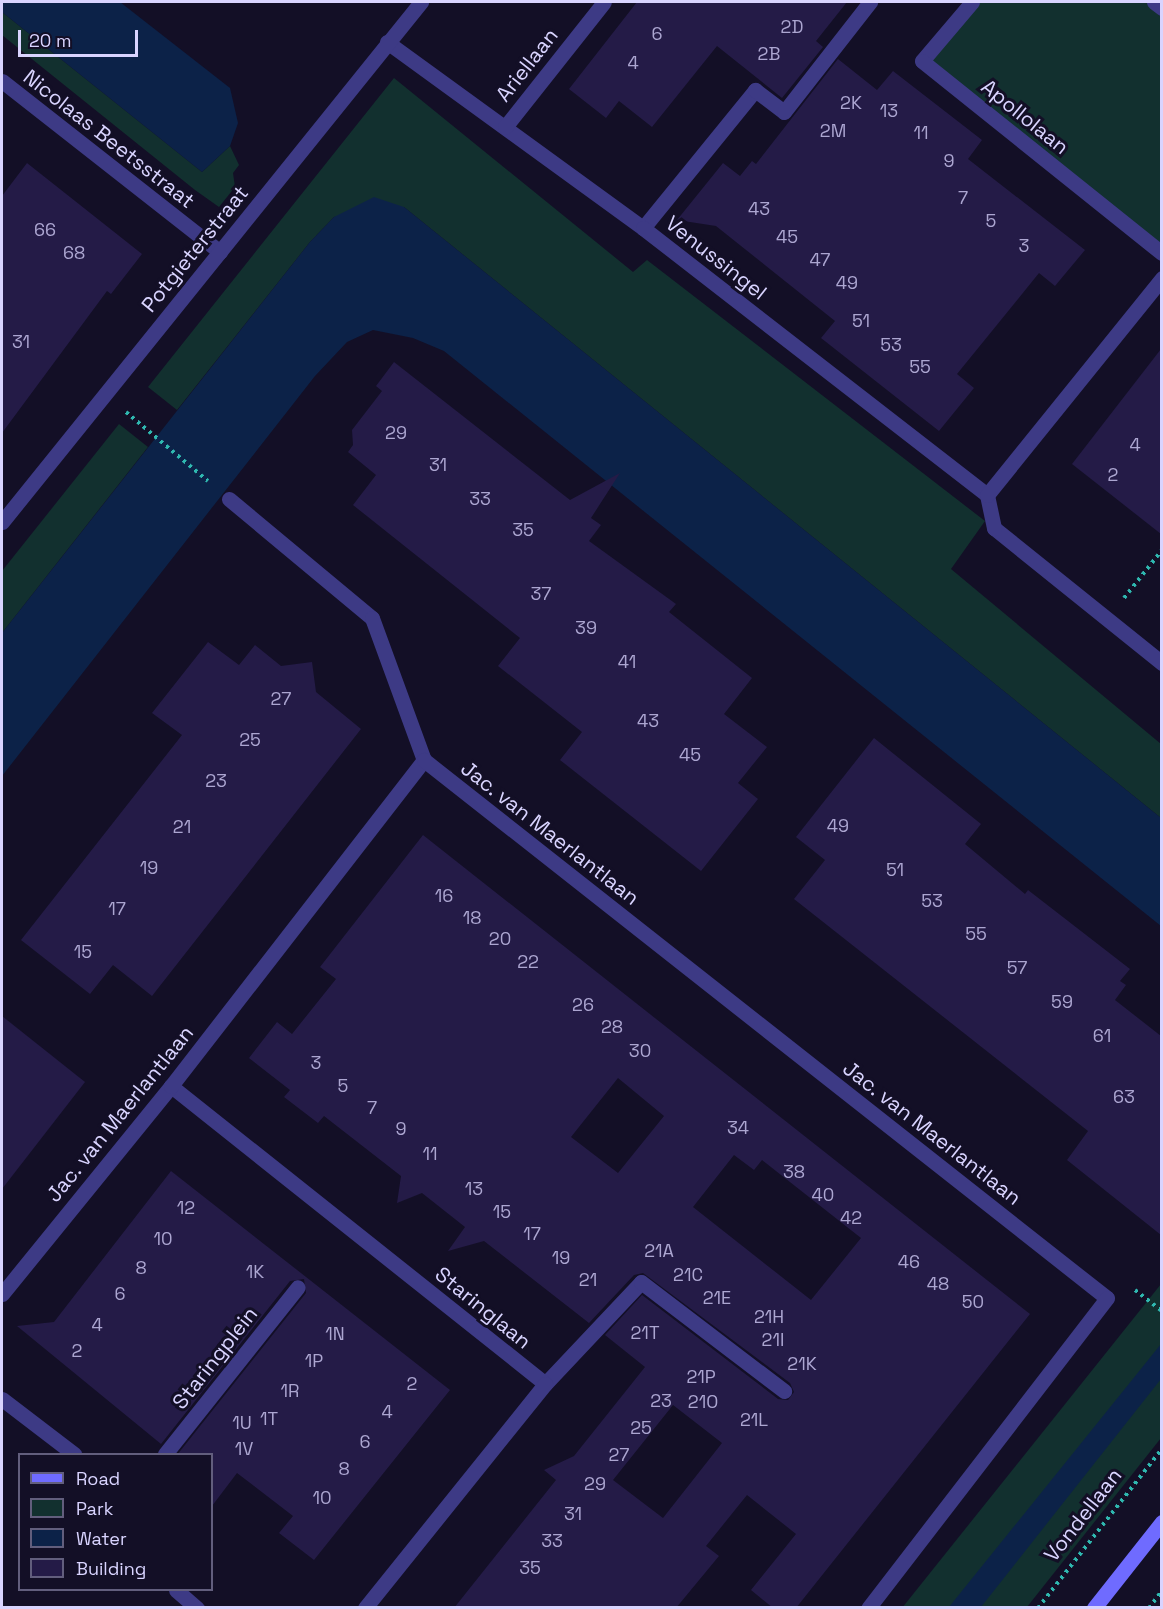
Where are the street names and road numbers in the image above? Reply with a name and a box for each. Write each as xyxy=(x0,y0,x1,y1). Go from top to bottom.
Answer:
street label: Ariellaan xyxy=(491,23,563,107)
street label: Nicolaas Beetsstraat xyxy=(18,64,200,214)
street label: Apollolaan xyxy=(976,74,1074,160)
street label: Potgieterstraat xyxy=(136,181,254,317)
street label: Venussingel xyxy=(660,211,772,305)
street label: Jac. van Maerlantlaan xyxy=(456,755,644,911)
street label: Jac. van Maerlantlaan xyxy=(41,1021,199,1207)
street label: Jac. van Maerlantlaan xyxy=(838,1055,1026,1211)
street label: Staringlaan xyxy=(430,1262,536,1354)
street label: Staringplein xyxy=(167,1302,263,1414)
street label: Vondellaan xyxy=(1039,1463,1127,1567)

